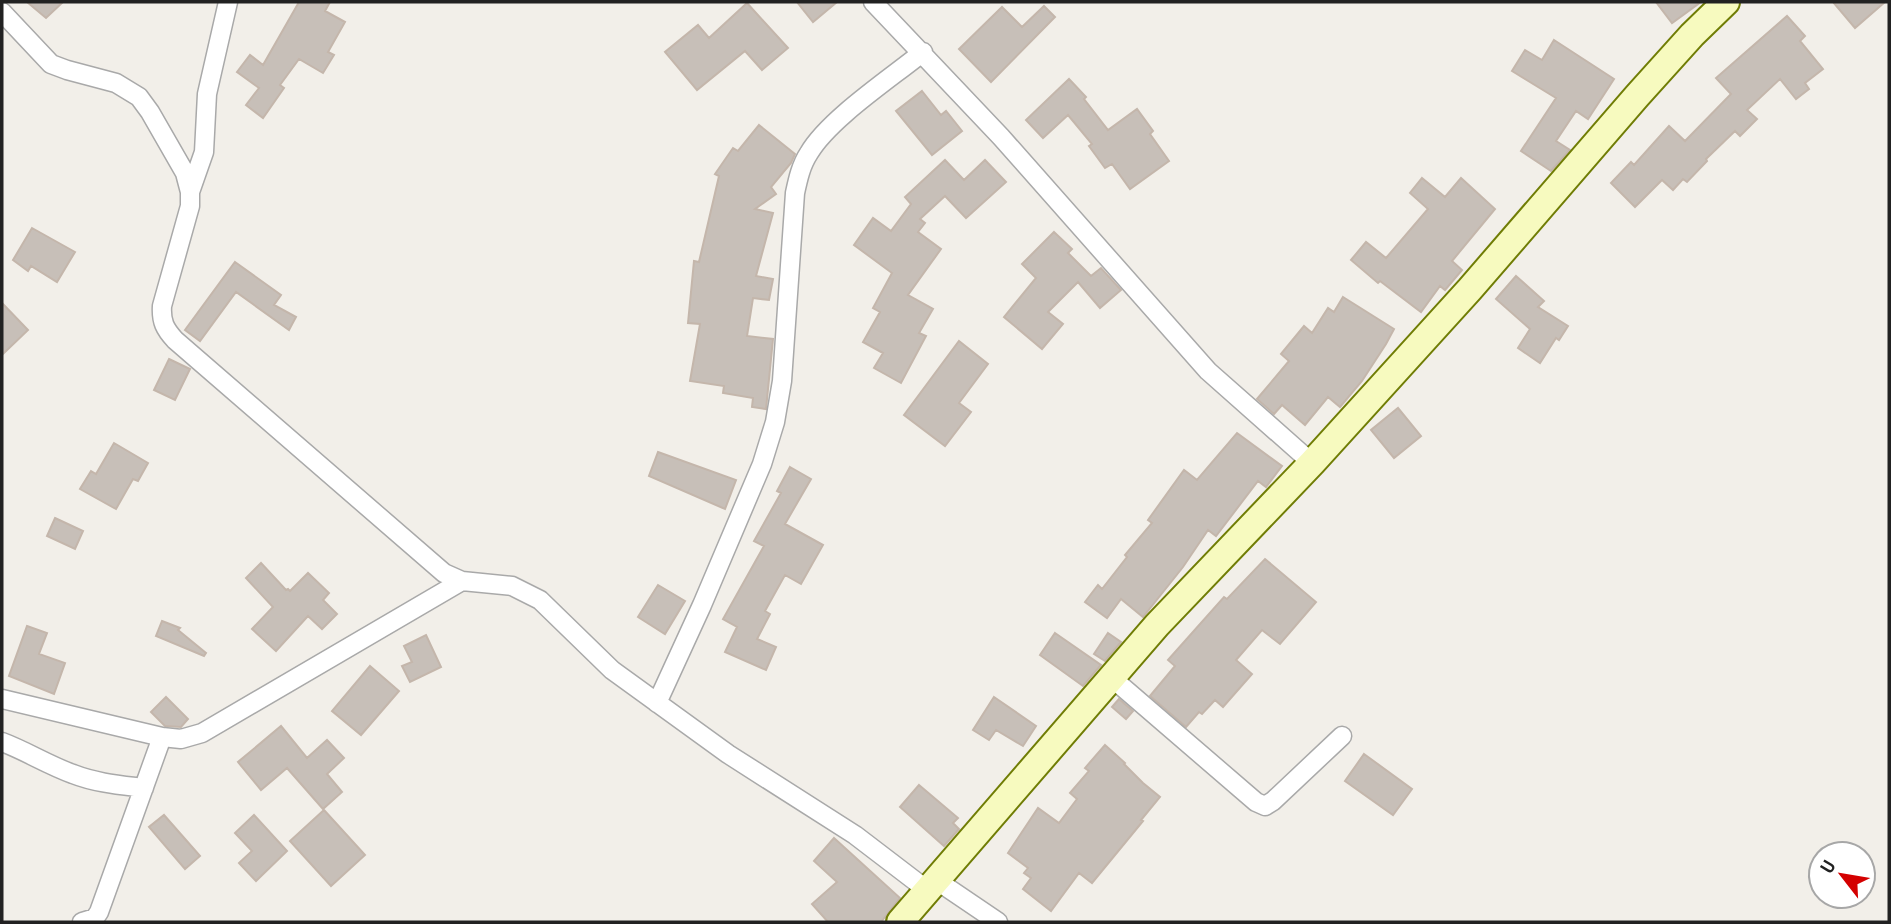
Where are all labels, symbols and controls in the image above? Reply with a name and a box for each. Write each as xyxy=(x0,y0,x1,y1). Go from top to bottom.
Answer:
north arrow xyxy=(1807,840,1877,910)
text: U xyxy=(1813,855,1841,878)

